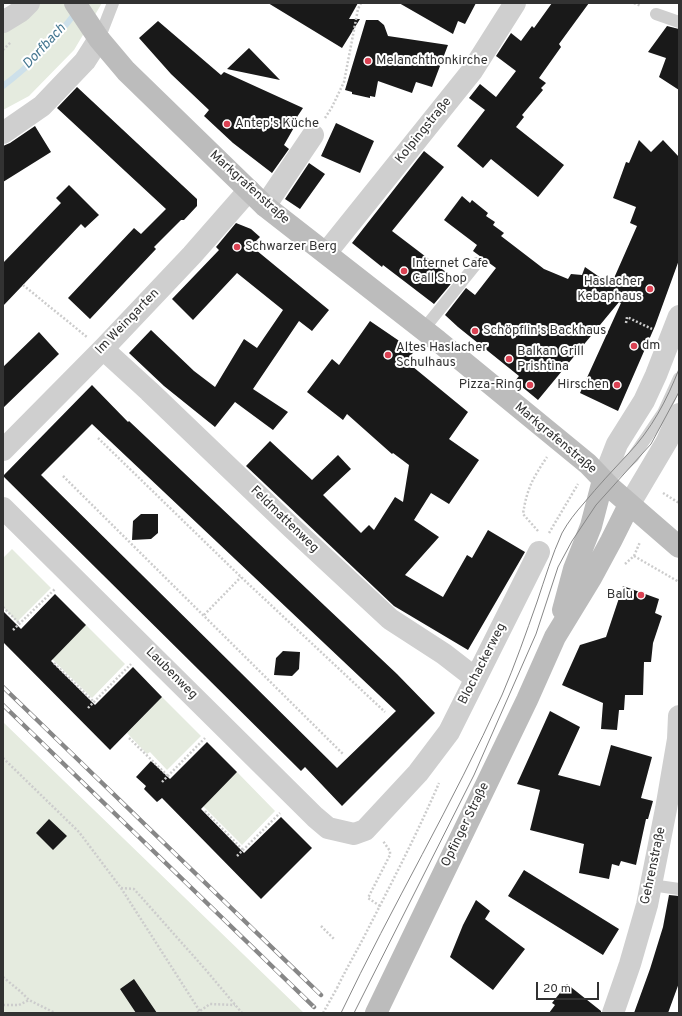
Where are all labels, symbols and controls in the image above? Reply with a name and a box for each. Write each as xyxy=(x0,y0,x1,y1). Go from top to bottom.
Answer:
water label: Dorfbach xyxy=(20,21,70,73)
place label: Melanchthonkirche xyxy=(376,53,488,69)
marker: Melanchthonkirche xyxy=(363,56,373,66)
street label: Kolpingstraße xyxy=(393,95,455,167)
place label: Antep's Küche xyxy=(235,116,319,132)
marker: Antep's Küche xyxy=(222,119,232,129)
street label: Markgrafenstraße xyxy=(206,148,292,228)
place label: Schwarzer Berg xyxy=(245,239,337,255)
marker: Schwarzer Berg xyxy=(232,242,242,252)
place label: Internet Cafe Call Shop xyxy=(412,256,488,287)
marker: Internet Cafe Call Shop xyxy=(399,266,409,276)
place label: Haslacher Kebaphaus xyxy=(577,274,642,305)
marker: Haslacher Kebaphaus xyxy=(645,284,655,294)
street label: Im Weingarten xyxy=(93,286,163,358)
place label: Schöpflin's Backhaus xyxy=(483,323,606,339)
marker: Schöpflin's Backhaus xyxy=(470,326,480,336)
place label: dm xyxy=(642,338,660,354)
place label: Altes Haslacher Schulhaus xyxy=(396,340,487,371)
marker: dm xyxy=(629,341,639,351)
place label: Balkan Grill Prishtina xyxy=(517,344,584,375)
marker: Altes Haslacher Schulhaus xyxy=(383,350,393,360)
marker: Balkan Grill Prishtina xyxy=(504,354,514,364)
place label: Pizza-Ring xyxy=(459,377,522,393)
place label: Hirschen xyxy=(557,377,609,393)
marker: Pizza-Ring xyxy=(525,380,535,390)
marker: Hirschen xyxy=(612,380,622,390)
street label: Markgrafenstraße xyxy=(511,400,599,478)
street label: Feldmattenweg xyxy=(246,483,322,557)
place label: Balu xyxy=(607,587,633,603)
marker: Balu xyxy=(636,590,646,600)
street label: Blochackerweg xyxy=(456,621,510,707)
street label: Laubenweg xyxy=(142,645,200,703)
street label: Opfinger Straße xyxy=(439,780,493,870)
street label: Gehrenstraße xyxy=(638,826,670,906)
scale bar xyxy=(538,974,601,1000)
text: 20 m xyxy=(543,981,571,997)

